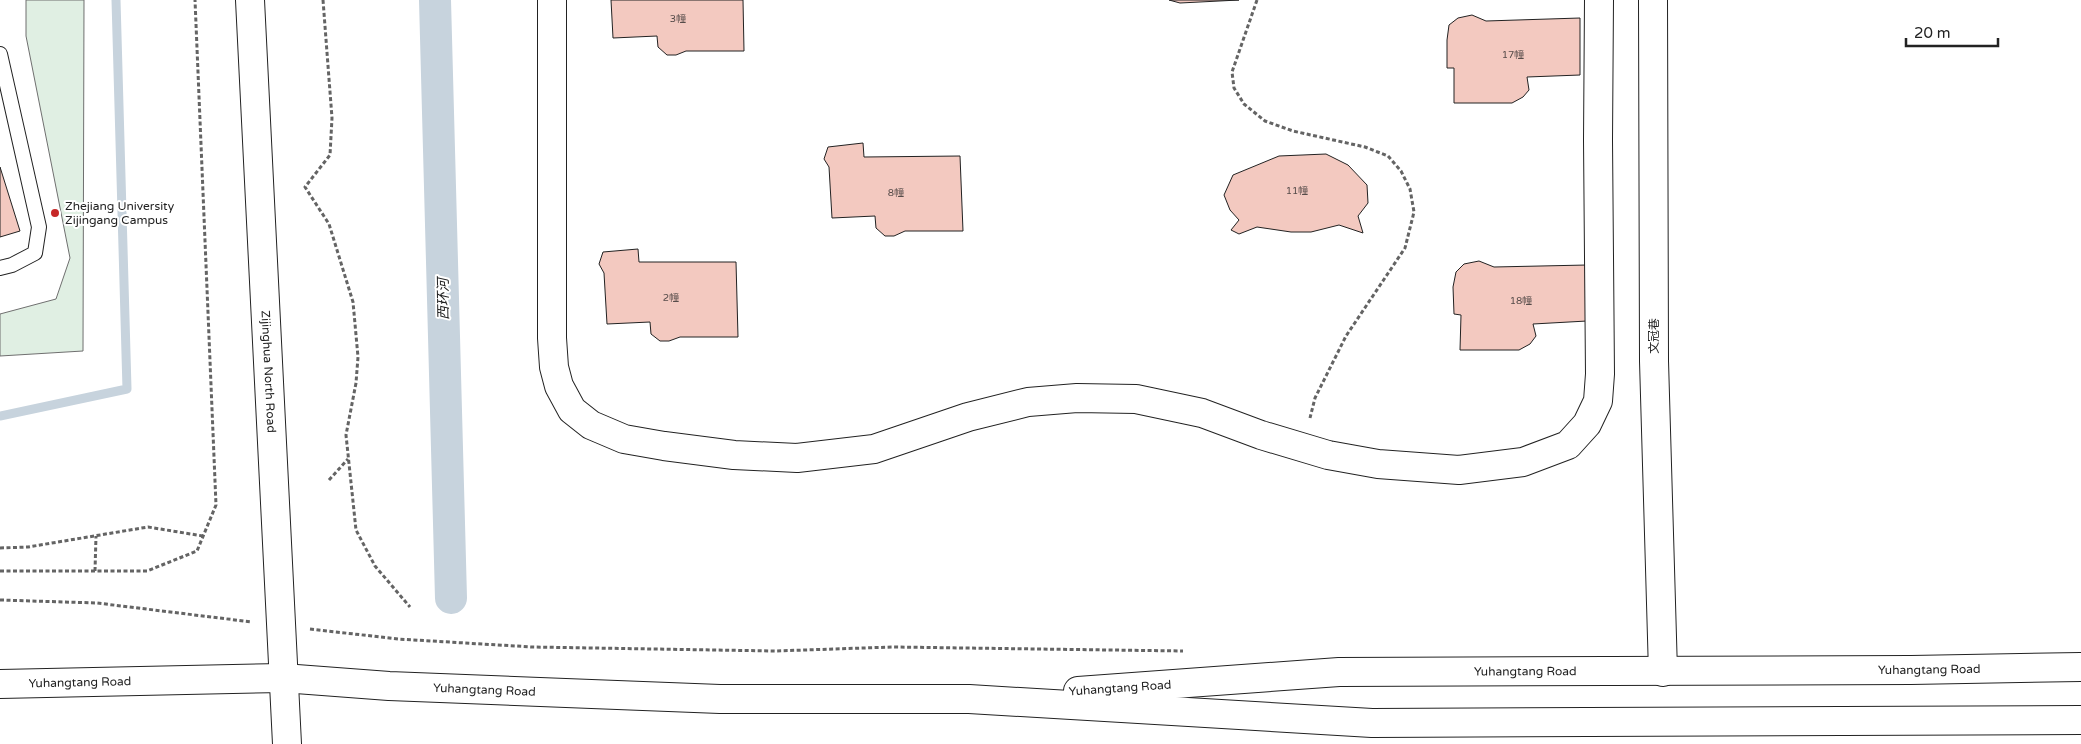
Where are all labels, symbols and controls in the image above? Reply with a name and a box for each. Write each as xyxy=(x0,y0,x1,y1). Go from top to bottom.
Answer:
house number: 3幢 xyxy=(670,13,686,25)
scale bar xyxy=(1906,15,1998,47)
text: 20 m xyxy=(1914,24,1951,42)
house number: 17幢 xyxy=(1502,49,1524,61)
house number: 11幢 xyxy=(1286,185,1308,197)
house number: 8幢 xyxy=(888,187,904,199)
place label: Zhejiang University Zijingang Campus xyxy=(65,199,175,227)
marker: Zhejiang University Zijingang Campus xyxy=(49,207,61,219)
water label: 西环河 xyxy=(435,275,452,320)
house number: 2幢 xyxy=(663,292,679,304)
house number: 18幢 xyxy=(1510,295,1532,307)
street label: Zijinghua North Road xyxy=(258,310,279,433)
street label: 文冠巷 xyxy=(1647,318,1661,354)
street label: Yuhangtang Road xyxy=(1878,662,1981,677)
street label: Yuhangtang Road xyxy=(1474,664,1577,679)
street label: Yuhangtang Road xyxy=(29,674,131,690)
street label: Yuhangtang Road xyxy=(1068,677,1172,699)
street label: Yuhangtang Road xyxy=(433,681,536,699)

